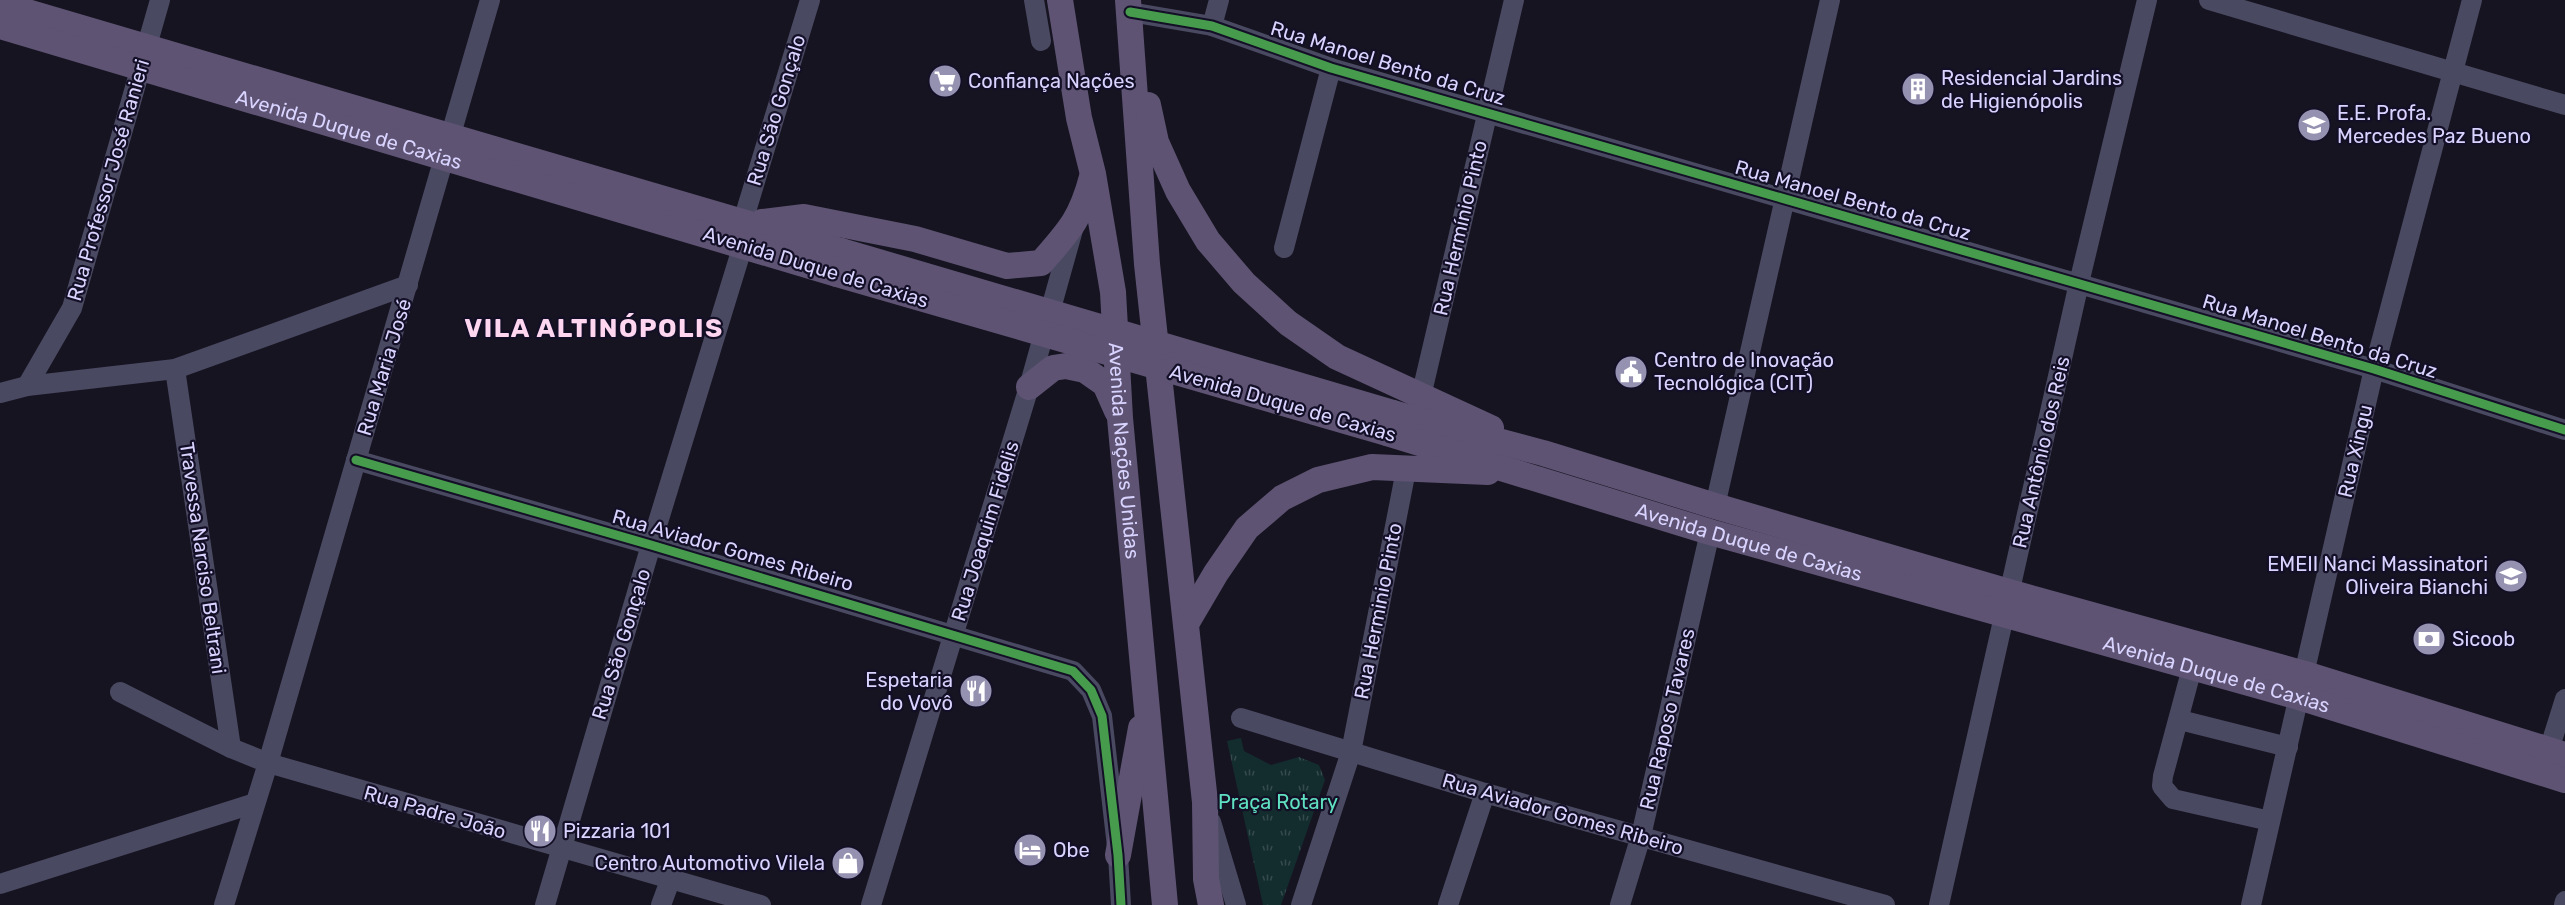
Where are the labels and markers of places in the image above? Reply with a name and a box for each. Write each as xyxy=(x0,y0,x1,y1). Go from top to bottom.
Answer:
supermarket icon: Confiança Nações xyxy=(927,63,963,99)
place label: Residencial Jardins de Higienópolis xyxy=(1941,66,2122,113)
place label: Confiança Nações xyxy=(968,69,1135,93)
building icon: Residencial Jardins de Higienópolis xyxy=(1900,71,1936,107)
place label: E.E. Profa. Mercedes Paz Bueno xyxy=(2337,101,2531,148)
school or university icon: E.E. Profa. Mercedes Paz Bueno xyxy=(2296,107,2332,143)
place label: Centro de Inovação Tecnológica (CIT) xyxy=(1654,348,1834,395)
public building icon: Centro de Inovação Tecnológica (CIT) xyxy=(1613,354,1649,390)
place label: EMEII Nanci Massinatori Oliveira Bianchi xyxy=(2267,552,2488,599)
school or university icon: EMEII Nanci Massinatori Oliveira Bianchi xyxy=(2493,558,2529,594)
bank icon: Sicoob xyxy=(2411,621,2447,657)
place label: Sicoob xyxy=(2452,627,2515,651)
place label: Espetaria do Vovô xyxy=(865,668,953,715)
restaurant icon: Espetaria do Vovô xyxy=(958,673,994,709)
restaurant icon: Pizzaria 101 xyxy=(522,813,558,849)
place label: Pizzaria 101 xyxy=(563,819,670,843)
hotel icon: Obe xyxy=(1012,832,1048,868)
place label: Obe xyxy=(1053,838,1090,862)
shop icon: Centro Automotivo Vilela xyxy=(830,845,866,881)
place label: Centro Automotivo Vilela xyxy=(595,851,825,875)

